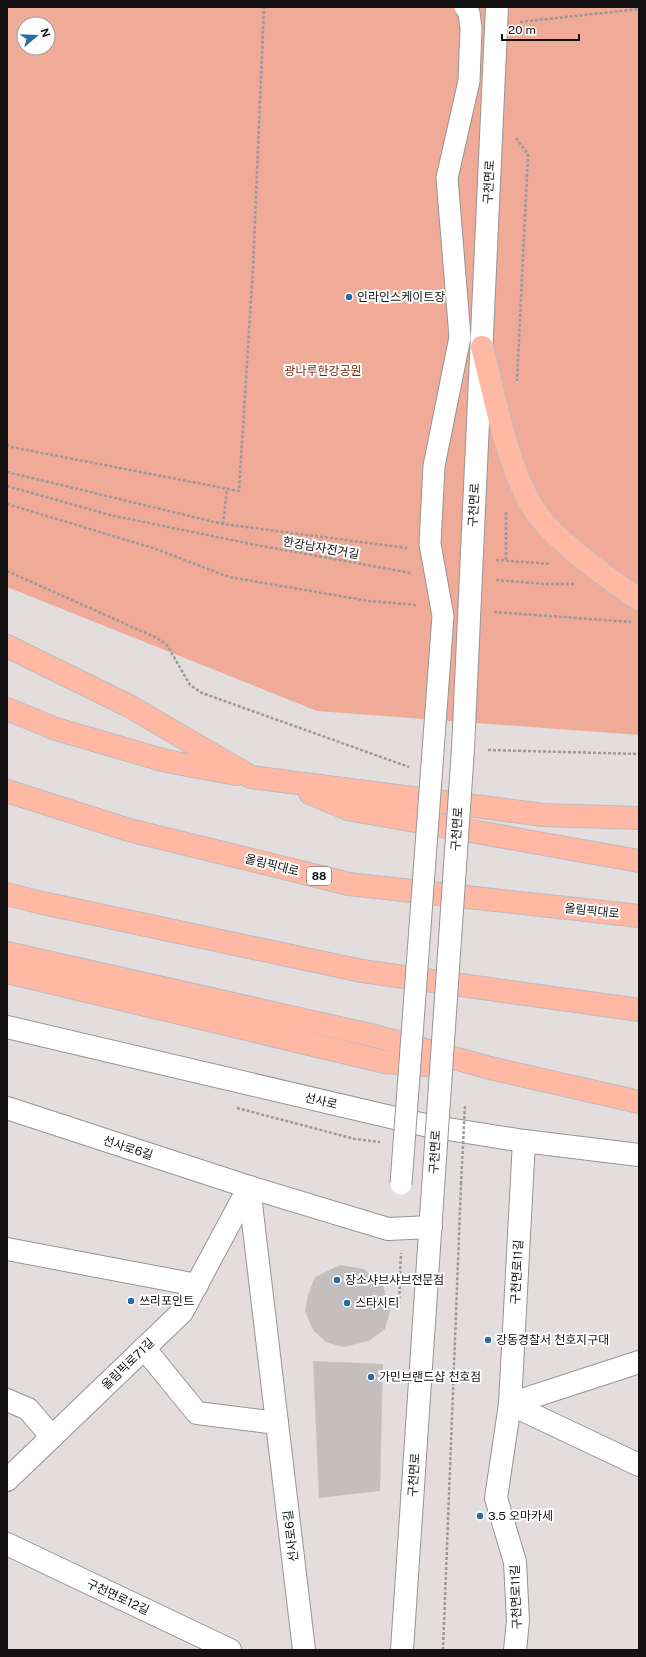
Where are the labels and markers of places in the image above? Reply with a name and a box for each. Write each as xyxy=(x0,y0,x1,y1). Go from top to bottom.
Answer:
place label: 인라인스케이트장 xyxy=(357,290,445,304)
marker: 인라인스케이트장 xyxy=(344,292,354,302)
place label: 장소샤브샤브전문점 xyxy=(345,1273,444,1287)
marker: 장소샤브샤브전문점 xyxy=(332,1275,342,1285)
place label: 쓰리포인트 xyxy=(139,1294,194,1308)
marker: 쓰리포인트 xyxy=(126,1296,136,1306)
place label: 스타시티 xyxy=(355,1296,399,1310)
marker: 스타시티 xyxy=(342,1298,352,1308)
place label: 강동경찰서 천호지구대 xyxy=(496,1333,609,1347)
marker: 강동경찰서 천호지구대 xyxy=(483,1335,493,1345)
place label: 가민브랜드샵 천호점 xyxy=(379,1370,481,1384)
marker: 가민브랜드샵 천호점 xyxy=(366,1372,376,1382)
place label: 3.5 오마카세 xyxy=(488,1509,553,1523)
marker: 3.5 오마카세 xyxy=(475,1511,485,1521)

